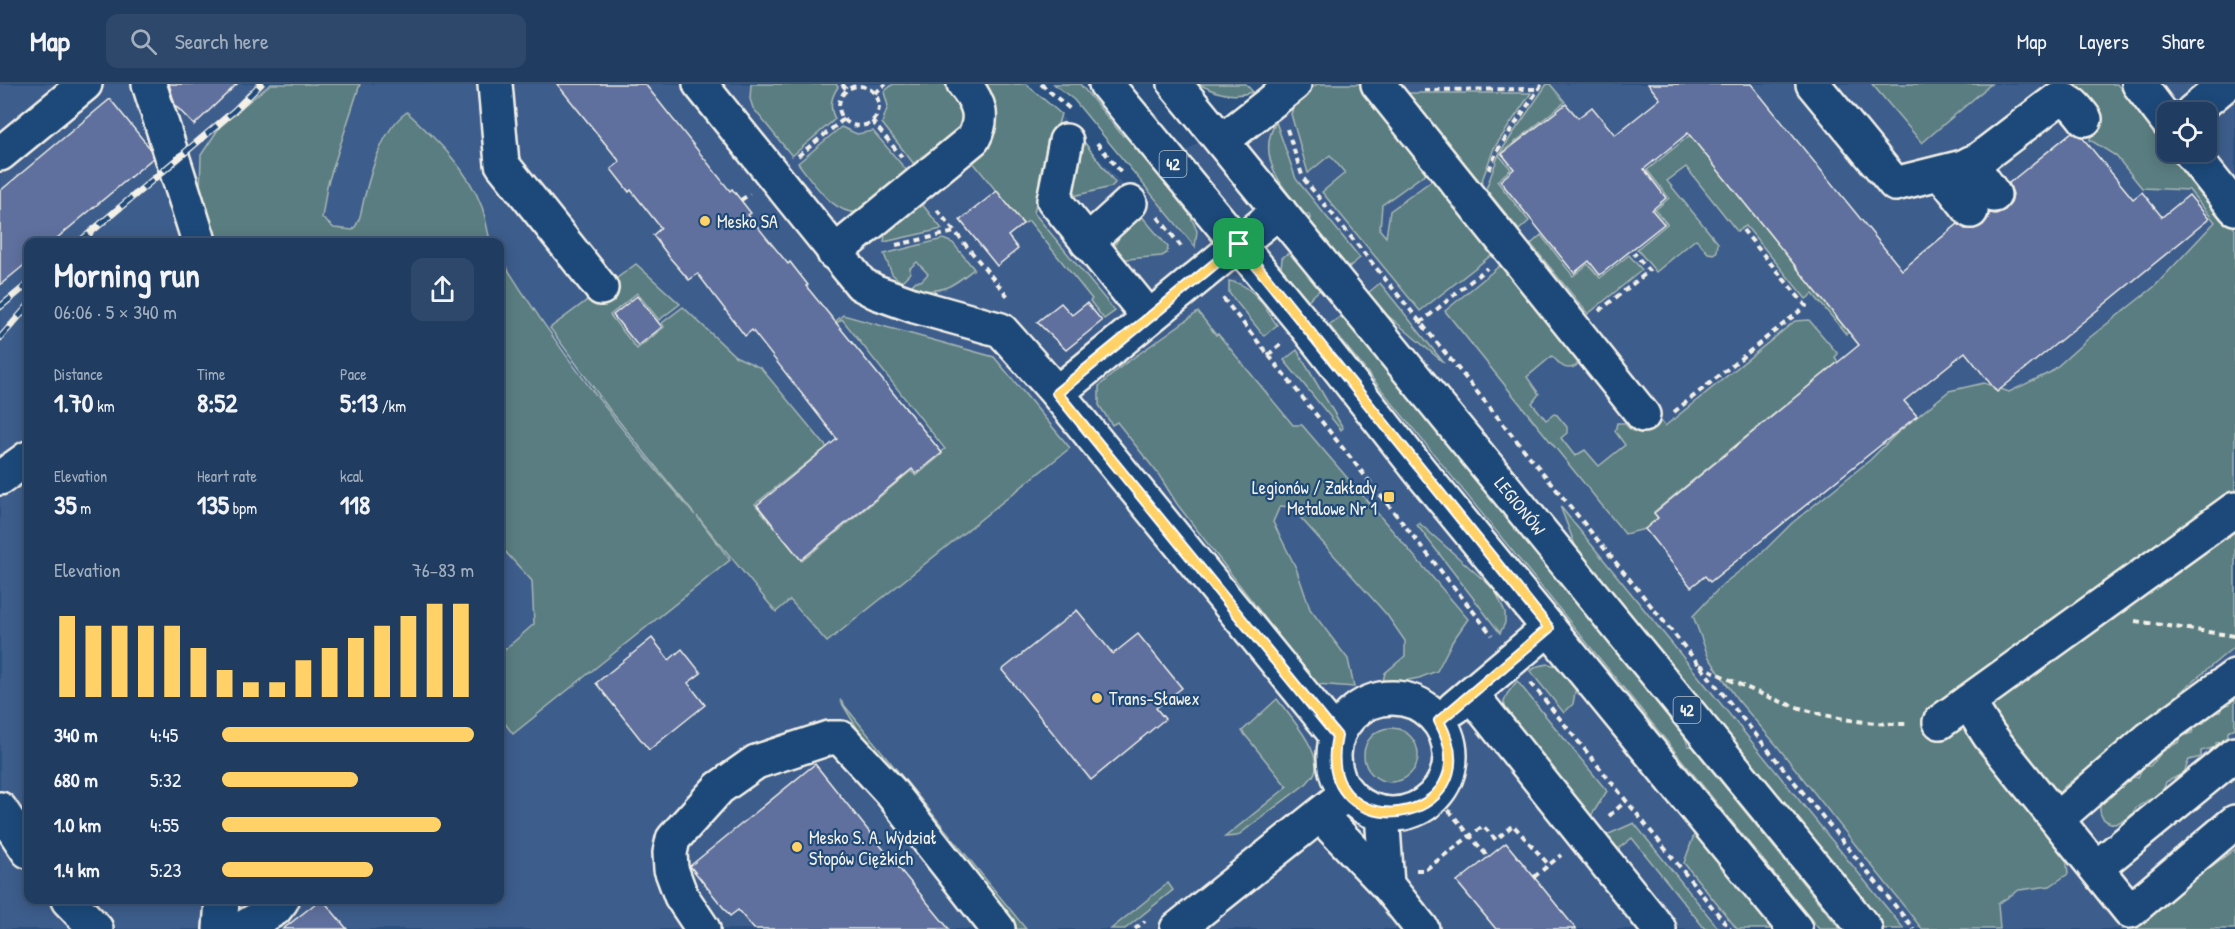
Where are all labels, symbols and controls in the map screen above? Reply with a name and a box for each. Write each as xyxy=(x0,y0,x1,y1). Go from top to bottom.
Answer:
search box xyxy=(106,14,526,68)
text: Map xyxy=(30,22,70,60)
icon: search xyxy=(127,25,160,58)
text: Search here xyxy=(175,26,269,56)
text: Map xyxy=(2017,27,2046,56)
text: Layers xyxy=(2079,27,2129,56)
text: Share xyxy=(2162,27,2205,56)
map controls xyxy=(2157,102,2217,162)
button: locate xyxy=(2157,102,2217,162)
road number: 42 xyxy=(1160,151,1186,177)
place label: Mesko SA xyxy=(717,209,778,234)
marker: Mesko SA xyxy=(698,214,712,228)
pin xyxy=(1213,218,1264,269)
icon: arrive xyxy=(1222,227,1255,260)
text: Morning run xyxy=(54,253,200,297)
button: share xyxy=(411,258,474,321)
text: 06:06 · 5 × 340 m xyxy=(54,298,177,325)
text: Distance xyxy=(54,363,103,385)
text: Time xyxy=(197,363,225,385)
text: Pace xyxy=(340,363,367,385)
text: 1.70 xyxy=(54,385,94,420)
text: 8:52 xyxy=(197,385,237,420)
text: 5:13 xyxy=(340,385,378,420)
text: km xyxy=(94,395,115,417)
text: /km xyxy=(378,395,406,417)
text: Elevation xyxy=(54,465,107,487)
text: Heart rate xyxy=(197,465,257,487)
text: kcal xyxy=(340,465,363,487)
street label: LEGIONÓW xyxy=(1489,472,1551,540)
place label: Legionów / Zakłady Metalowe Nr 1 xyxy=(1252,475,1377,521)
text: 35 xyxy=(54,487,77,522)
text: 135 xyxy=(197,487,229,522)
text: 118 xyxy=(340,487,370,522)
marker: Legionów / Zakłady Metalowe Nr 1 xyxy=(1382,490,1396,504)
text: m xyxy=(77,497,91,519)
text: bpm xyxy=(229,497,257,519)
text: Elevation xyxy=(54,556,120,583)
text: 76–83 m xyxy=(412,556,474,583)
place label: Trans-Sławex xyxy=(1109,686,1199,711)
marker: Trans-Sławex xyxy=(1090,691,1104,705)
road number: 42 xyxy=(1674,697,1700,723)
text: 340 m xyxy=(54,721,98,748)
text: 4:45 xyxy=(150,721,178,748)
text: 680 m xyxy=(54,766,98,793)
text: 5:32 xyxy=(150,766,181,793)
text: 1.0 km xyxy=(54,811,101,838)
text: 4:55 xyxy=(150,811,179,838)
place label: Mesko S. A. Wydział Stopów Ciężkich xyxy=(809,825,937,871)
marker: Mesko S. A. Wydział Stopów Ciężkich xyxy=(790,840,804,854)
text: 1.4 km xyxy=(54,856,100,883)
text: 5:23 xyxy=(150,856,181,883)

